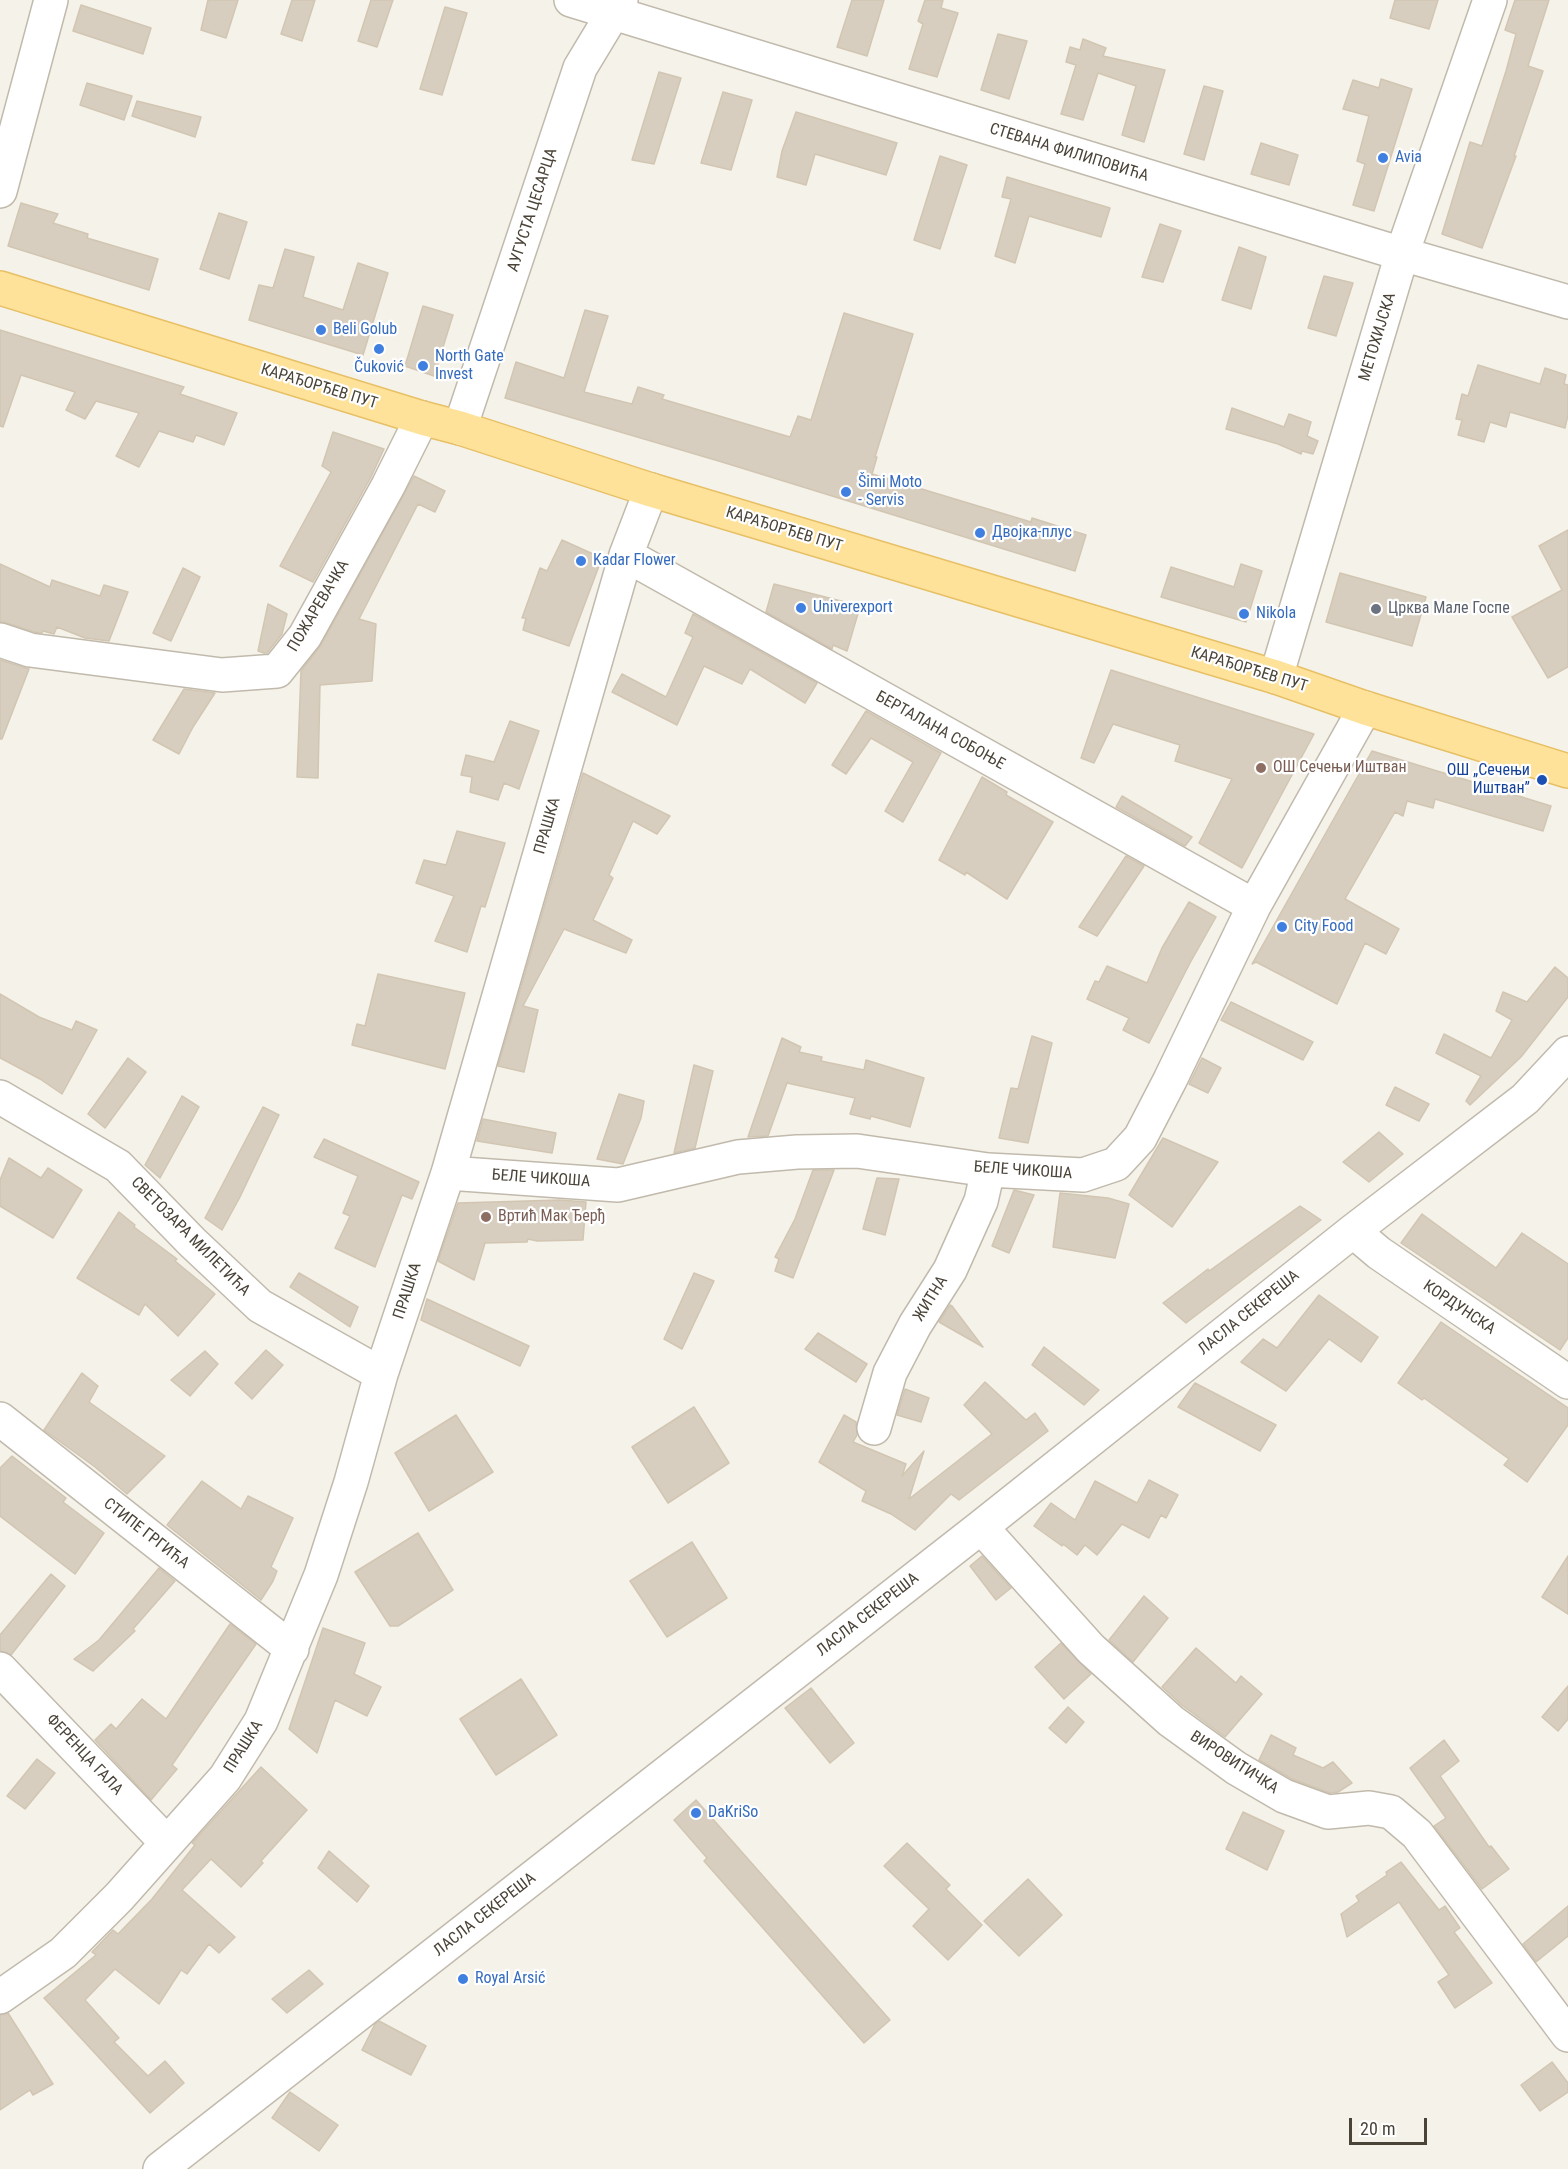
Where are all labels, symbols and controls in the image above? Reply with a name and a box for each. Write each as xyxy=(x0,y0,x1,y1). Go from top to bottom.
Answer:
street label: СТЕВАНА ФИЛИПОВИЋА xyxy=(987,120,1151,186)
street label: АУГУСТА ЦЕСАРЦА xyxy=(504,146,562,274)
place label: Avia xyxy=(1395,148,1422,168)
marker: Avia xyxy=(1376,151,1390,165)
street label: МЕТОХИЈСКА xyxy=(1355,290,1401,384)
place label: Beli Golub xyxy=(333,320,397,340)
marker: Beli Golub xyxy=(314,323,328,337)
marker: Čuković xyxy=(372,342,386,356)
place label: North Gate Invest xyxy=(435,347,504,385)
place label: Čuković xyxy=(354,358,404,378)
marker: North Gate Invest xyxy=(416,359,430,373)
street label: КАРАЂОРЂЕВ ПУТ xyxy=(258,360,380,414)
place label: Šimi Moto - Servis xyxy=(858,473,922,511)
marker: Šimi Moto - Servis xyxy=(839,485,853,499)
street label: КАРАЂОРЂЕВ ПУТ xyxy=(723,503,845,557)
place label: Двојка-плус xyxy=(992,523,1072,543)
marker: Двојка-плус xyxy=(973,526,987,540)
place label: Kadar Flower xyxy=(593,551,676,571)
marker: Kadar Flower xyxy=(574,554,588,568)
street label: ПОЖАРЕВАЧКА xyxy=(284,557,354,655)
place label: Univerexport xyxy=(813,598,893,618)
place label: Црква Мале Госпе xyxy=(1388,599,1510,619)
marker: Univerexport xyxy=(794,601,808,615)
marker: Црква Мале Госпе xyxy=(1369,602,1383,616)
place label: Nikola xyxy=(1256,604,1296,624)
marker: Nikola xyxy=(1237,607,1251,621)
street label: КАРАЂОРЂЕВ ПУТ xyxy=(1188,643,1310,697)
street label: БЕРТАЛАНА СОБОЊЕ xyxy=(872,688,1008,774)
place label: ОШ Сечењи Иштван xyxy=(1273,758,1407,778)
marker: ОШ Сечењи Иштван xyxy=(1254,761,1268,775)
place label: ОШ „Сечењи Иштван” xyxy=(1447,761,1530,799)
marker: ОШ „Сечењи Иштван” xyxy=(1535,773,1549,787)
street label: ПРАШКА xyxy=(531,795,565,857)
place label: City Food xyxy=(1294,917,1353,937)
marker: City Food xyxy=(1275,920,1289,934)
street label: БЕЛЕ ЧИКОША xyxy=(973,1158,1073,1184)
street label: БЕЛЕ ЧИКОША xyxy=(491,1166,591,1192)
street label: СВЕТОЗАРА МИЛЕТИЋА xyxy=(126,1173,254,1301)
place label: Вртић Мак Ђерђ xyxy=(498,1207,605,1227)
marker: Вртић Мак Ђерђ xyxy=(479,1210,493,1224)
street label: ПРАШКА xyxy=(390,1260,426,1322)
street label: ЛАСЛА СЕКЕРЕША xyxy=(1195,1266,1303,1360)
street label: ЖИТНА xyxy=(910,1273,952,1325)
street label: КОРДУНСКА xyxy=(1419,1277,1499,1339)
street label: СТИПЕ ГРГИЋА xyxy=(99,1495,193,1573)
street label: ЛАСЛА СЕКЕРЕША xyxy=(813,1569,923,1661)
street label: ФЕРЕНЦА ГАЛА xyxy=(42,1711,126,1799)
street label: ПРАШКА xyxy=(220,1717,268,1777)
street label: ВИРОВИТИЧКА xyxy=(1186,1727,1282,1799)
place label: DaKriSo xyxy=(708,1803,758,1823)
marker: DaKriSo xyxy=(689,1806,703,1820)
street label: ЛАСЛА СЕКЕРЕША xyxy=(430,1869,540,1961)
place label: Royal Arsić xyxy=(475,1969,545,1989)
marker: Royal Arsić xyxy=(456,1972,470,1986)
scale bar xyxy=(1352,2106,1430,2144)
text: 20 m xyxy=(1360,2118,1395,2139)

